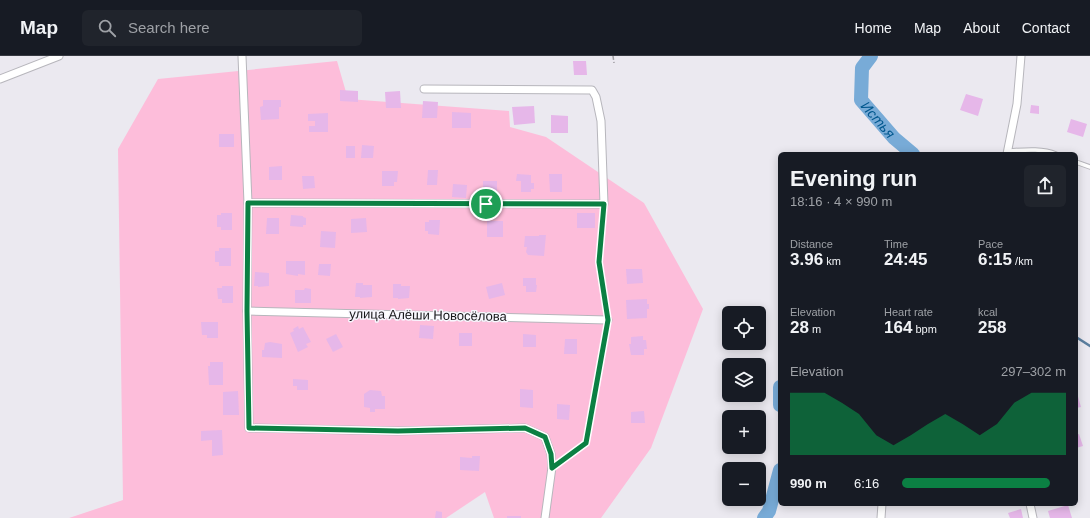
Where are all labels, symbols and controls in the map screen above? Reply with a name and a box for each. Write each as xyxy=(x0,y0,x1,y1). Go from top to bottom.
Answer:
search box xyxy=(82,10,362,46)
text: Map xyxy=(20,17,58,38)
icon: search xyxy=(96,17,118,39)
text: Search here xyxy=(128,19,210,36)
text: Home xyxy=(855,20,892,36)
text: Map xyxy=(914,20,941,36)
text: About xyxy=(963,20,1000,36)
text: Contact xyxy=(1022,20,1070,36)
water label: Истья xyxy=(858,98,899,142)
button: share xyxy=(1024,165,1066,207)
text: Evening run xyxy=(790,166,917,191)
pin xyxy=(469,187,503,221)
icon: arrive xyxy=(475,193,497,215)
text: 18:16 · 4 × 990 m xyxy=(790,194,892,209)
text: Distance xyxy=(790,238,833,250)
text: Time xyxy=(884,238,908,250)
text: Pace xyxy=(978,238,1003,250)
text: 3.96 xyxy=(790,250,823,269)
text: 24:45 xyxy=(884,250,927,269)
text: 6:15 xyxy=(978,250,1012,269)
text: km xyxy=(823,255,841,267)
text: /km xyxy=(1012,255,1033,267)
street label: улица Алёши Новосёлова xyxy=(349,306,508,324)
map controls xyxy=(722,306,766,506)
button: locate xyxy=(722,306,766,350)
text: Elevation xyxy=(790,306,835,318)
text: Heart rate xyxy=(884,306,933,318)
text: kcal xyxy=(978,306,998,318)
text: 28 xyxy=(790,318,809,337)
text: 164 xyxy=(884,318,912,337)
text: 258 xyxy=(978,318,1006,337)
text: m xyxy=(809,323,821,335)
text: bpm xyxy=(912,323,937,335)
button: layers xyxy=(722,358,766,402)
text: Elevation xyxy=(790,364,843,379)
text: 297–302 m xyxy=(1001,364,1066,379)
button: + xyxy=(722,410,766,454)
button: − xyxy=(722,462,766,506)
text: 990 m xyxy=(790,476,827,491)
text: 6:16 xyxy=(854,476,879,491)

